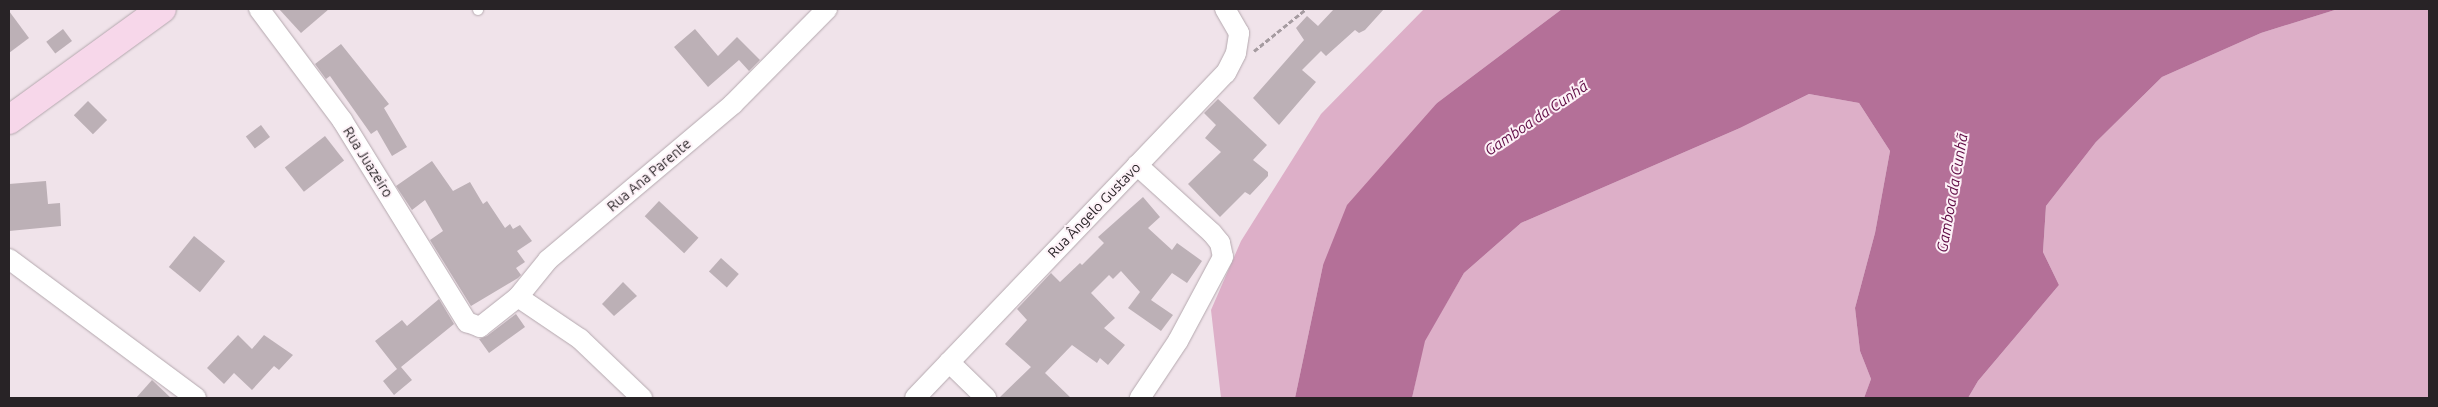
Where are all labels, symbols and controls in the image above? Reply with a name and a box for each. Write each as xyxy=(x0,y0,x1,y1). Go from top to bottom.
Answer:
water label: Gamboa da Cunhã xyxy=(1481,77,1591,159)
street label: Rua Juazeiro xyxy=(340,124,396,200)
water label: Gamboa da Cunhã xyxy=(1933,132,1971,254)
street label: Rua Ana Parente xyxy=(604,135,694,215)
street label: Rua Ângelo Gustavo xyxy=(1044,159,1144,261)

